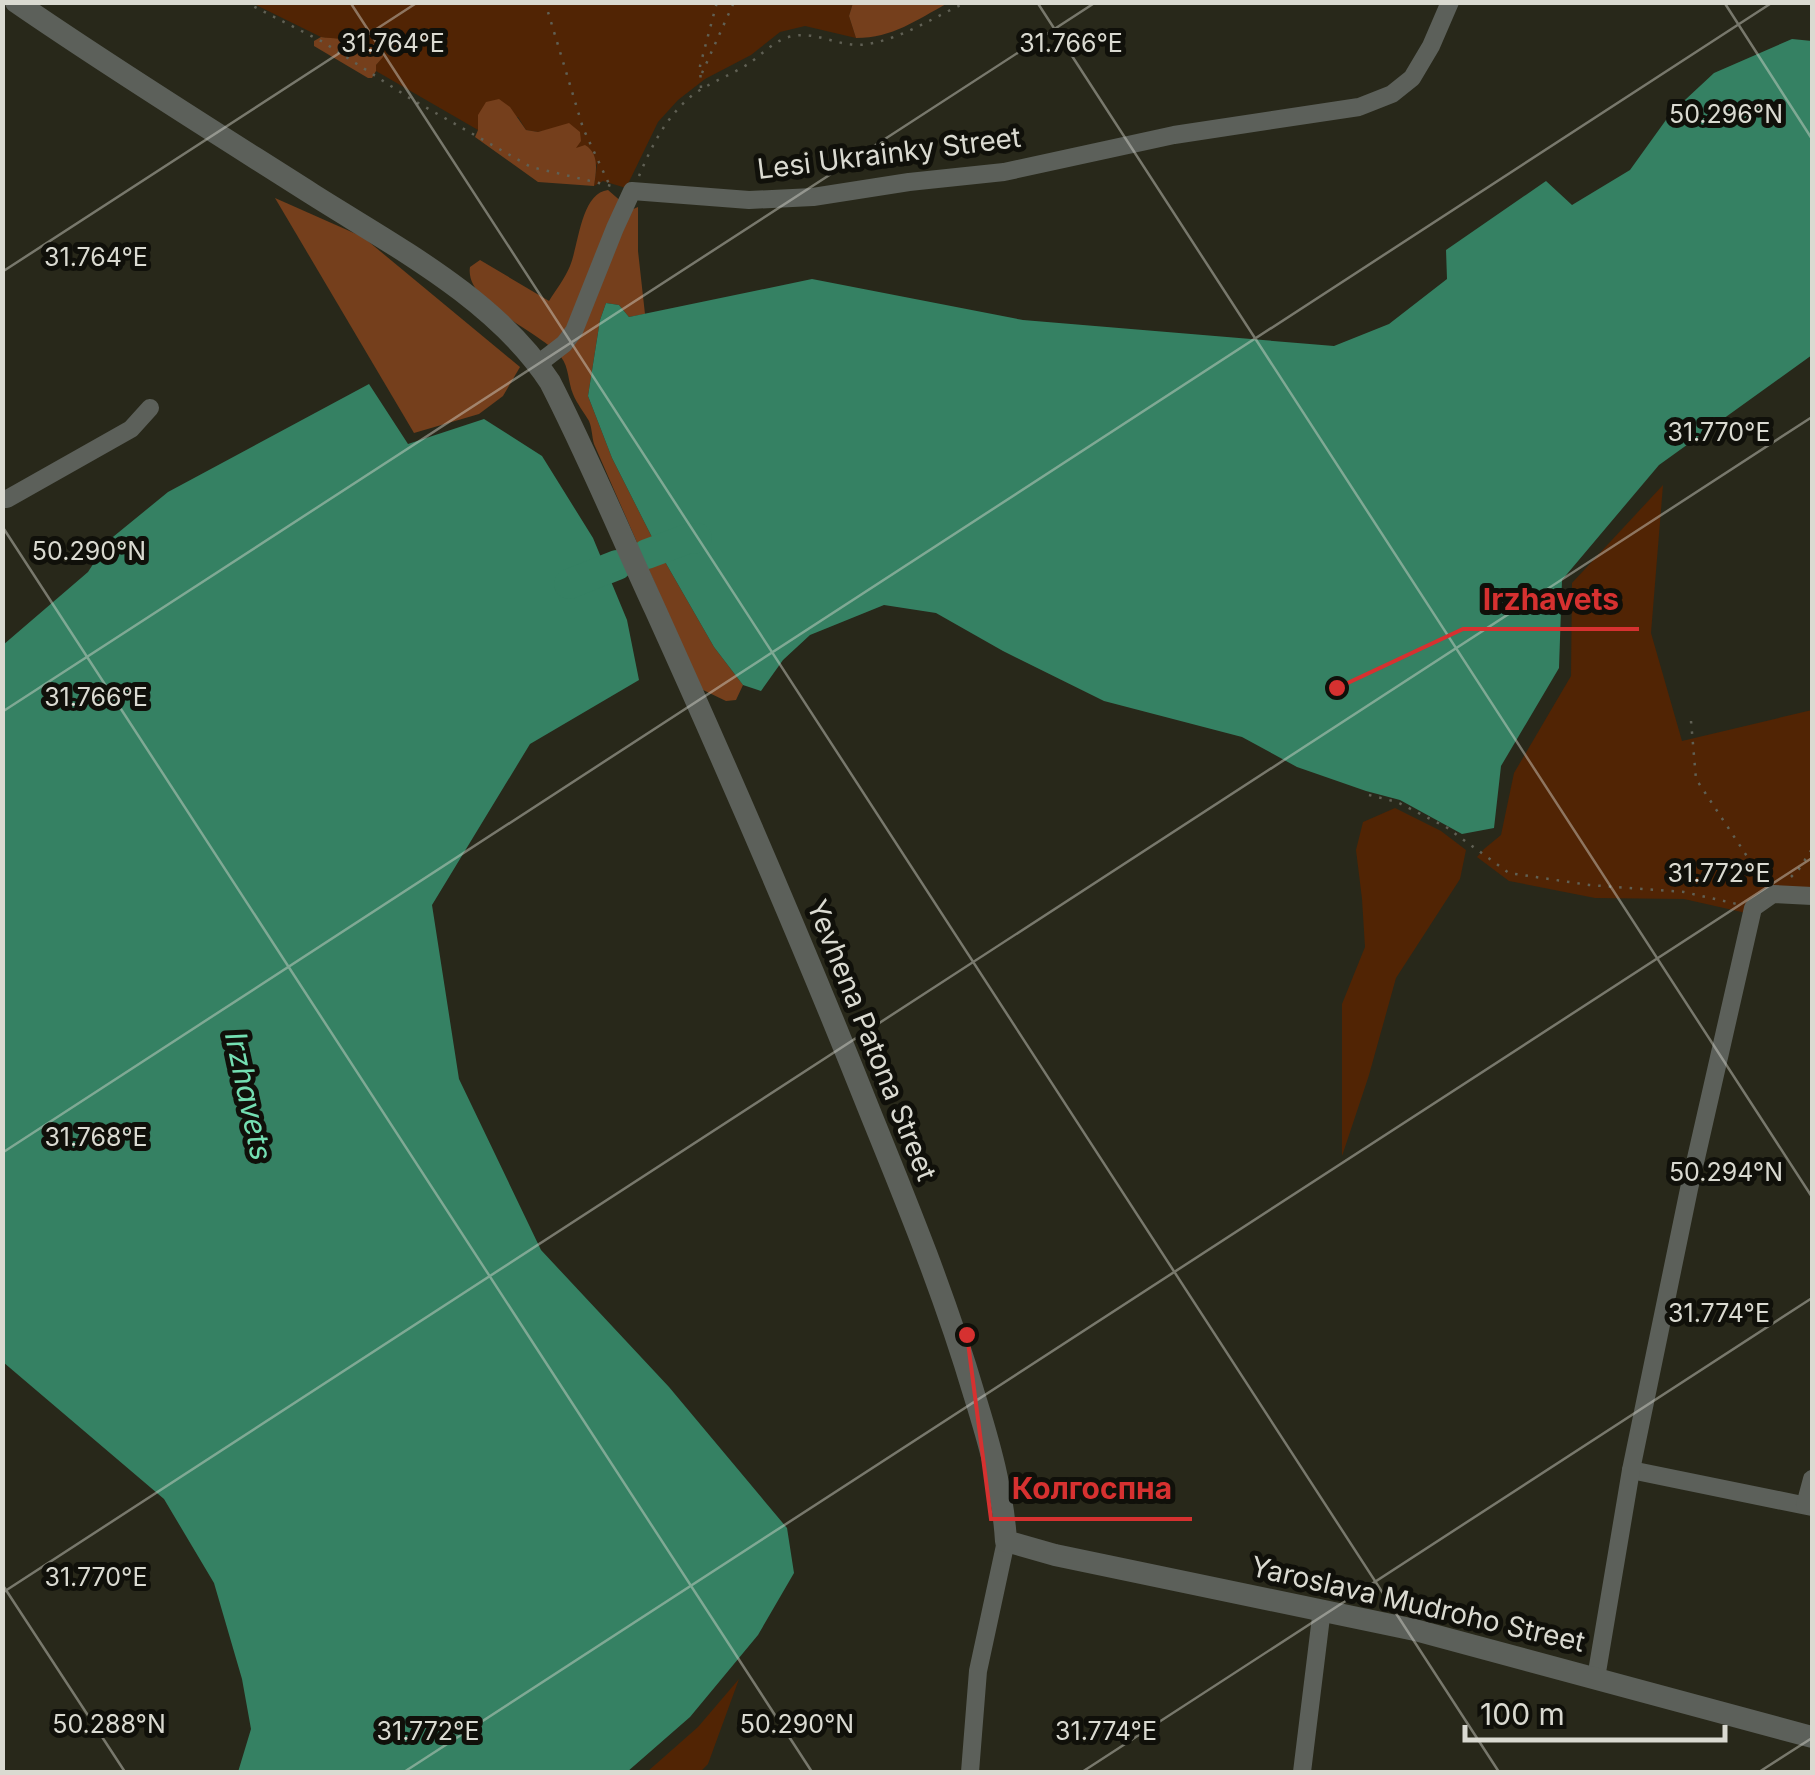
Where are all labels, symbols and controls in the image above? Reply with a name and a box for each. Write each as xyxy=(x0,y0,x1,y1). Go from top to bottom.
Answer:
text: 31.764°E xyxy=(341,28,445,58)
text: 31.766°E xyxy=(1019,28,1123,58)
text: 50.296°N xyxy=(1669,99,1783,129)
street label: Lesi Ukrainky Street xyxy=(755,120,1023,186)
text: 31.764°E xyxy=(44,242,148,272)
text: 31.770°E xyxy=(1667,417,1771,447)
text: 50.290°N xyxy=(32,536,146,566)
callout: Irzhavets xyxy=(1463,569,1639,629)
text: Irzhavets xyxy=(1483,581,1619,617)
text: 31.766°E xyxy=(44,682,148,712)
text: 31.772°E xyxy=(1668,858,1770,888)
street label: Yevhena Patona Street xyxy=(800,895,944,1185)
water label: Irzhavets xyxy=(218,1028,280,1163)
text: 31.768°E xyxy=(44,1122,148,1152)
text: 50.294°N xyxy=(1669,1157,1783,1187)
text: 31.774°E xyxy=(1668,1298,1770,1328)
callout: Колгоспна xyxy=(991,1459,1192,1519)
text: Колгоспна xyxy=(1012,1470,1172,1506)
street label: Yaroslava Mudroho Street xyxy=(1248,1549,1588,1659)
text: 31.770°E xyxy=(44,1562,148,1592)
scale bar xyxy=(1465,1680,1725,1742)
text: 100 m xyxy=(1480,1696,1565,1732)
text: 50.288°N xyxy=(52,1709,166,1739)
text: 50.290°N xyxy=(740,1709,854,1739)
text: 31.772°E xyxy=(377,1716,479,1746)
text: 31.774°E xyxy=(1055,1716,1157,1746)

